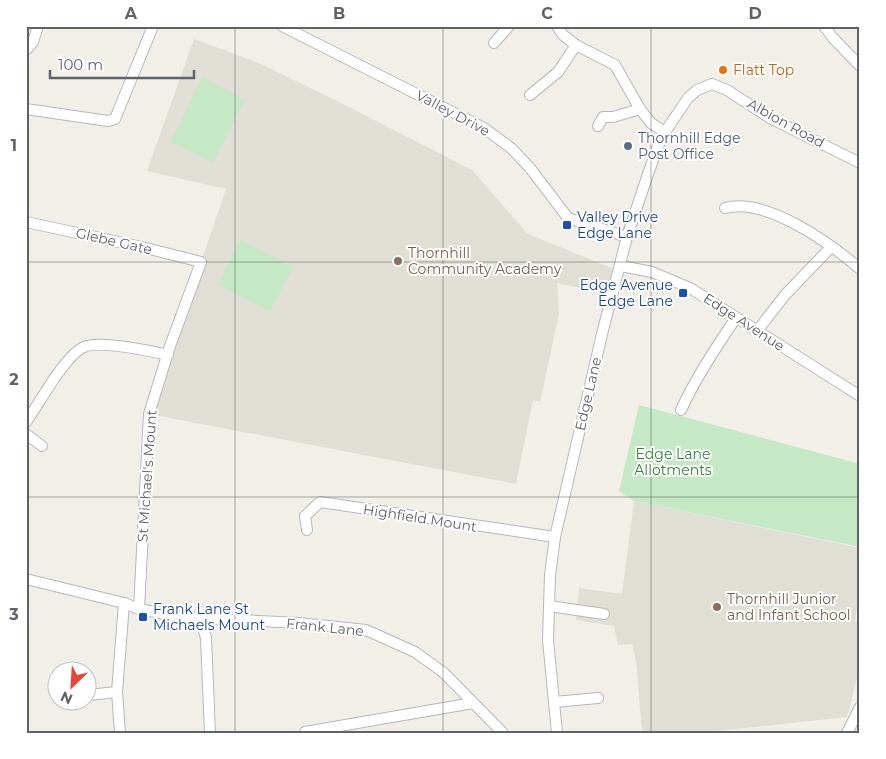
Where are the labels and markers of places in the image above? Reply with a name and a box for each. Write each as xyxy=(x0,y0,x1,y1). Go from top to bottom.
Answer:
place label: Flatt Top xyxy=(733,61,794,79)
marker: Flatt Top xyxy=(717,64,729,76)
place label: Thornhill Edge Post Office xyxy=(638,129,740,163)
marker: Thornhill Edge Post Office xyxy=(622,140,634,152)
place label: Valley Drive Edge Lane xyxy=(577,208,658,242)
marker: Valley Drive Edge Lane xyxy=(561,219,573,231)
place label: Thornhill Community Academy xyxy=(408,244,562,278)
marker: Thornhill Community Academy xyxy=(392,255,404,267)
place label: Edge Avenue Edge Lane xyxy=(580,276,673,310)
marker: Edge Avenue Edge Lane xyxy=(677,287,689,299)
place label: Thornhill Junior and Infant School xyxy=(727,590,850,624)
place label: Frank Lane St Michaels Mount xyxy=(153,600,265,634)
marker: Thornhill Junior and Infant School xyxy=(711,601,723,613)
marker: Frank Lane St Michaels Mount xyxy=(137,611,149,623)

